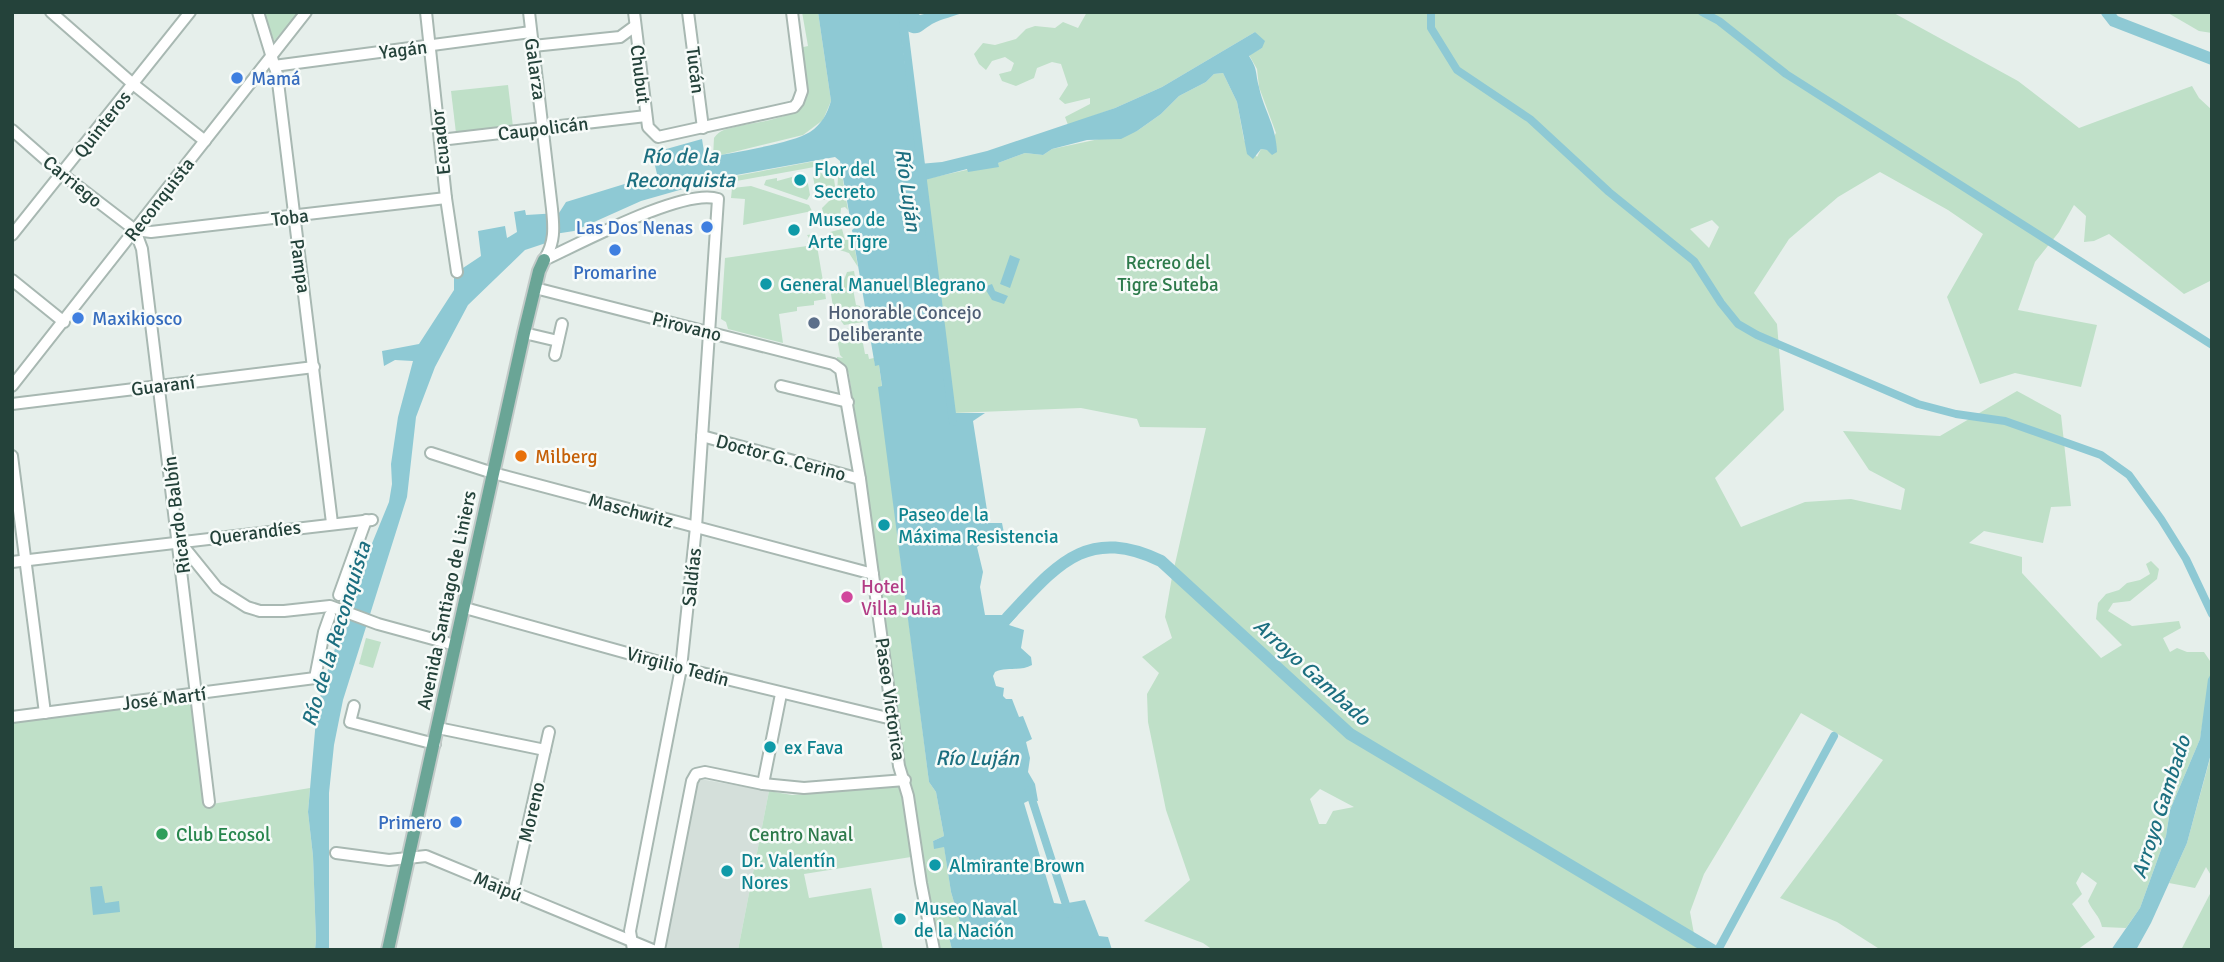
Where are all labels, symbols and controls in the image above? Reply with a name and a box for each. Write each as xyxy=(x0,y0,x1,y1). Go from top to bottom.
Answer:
street label: Yagán xyxy=(378,35,429,65)
street label: Galarza xyxy=(519,37,551,102)
street label: Chubut xyxy=(624,43,656,105)
street label: Tucán xyxy=(680,45,710,95)
place label: Mamá xyxy=(251,67,301,91)
marker: Mamá xyxy=(229,70,245,86)
street label: Quinteros xyxy=(69,86,137,163)
street label: Ecuador xyxy=(426,108,456,176)
street label: Caupolicán xyxy=(497,112,590,146)
water label: Río de la Reconquista xyxy=(625,143,737,193)
water label: Río Luján xyxy=(889,147,927,234)
street label: Carriego xyxy=(38,150,107,213)
street label: Reconquista xyxy=(120,153,200,246)
place label: Flor del Secreto xyxy=(814,158,876,204)
marker: Flor del Secreto xyxy=(792,172,808,188)
street label: Toba xyxy=(270,204,310,232)
place label: Museo de Arte Tigre xyxy=(808,208,888,254)
place label: Las Dos Nenas xyxy=(576,216,693,240)
marker: Las Dos Nenas xyxy=(699,219,715,235)
marker: Museo de Arte Tigre xyxy=(786,222,802,238)
street label: Pampa xyxy=(284,237,316,295)
marker: Promarine xyxy=(607,242,623,258)
park label: Recreo del Tigre Suteba xyxy=(1117,251,1219,297)
place label: Promarine xyxy=(573,261,657,285)
place label: General Manuel Blegrano xyxy=(780,273,986,297)
marker: General Manuel Blegrano xyxy=(758,276,774,292)
place label: Honorable Concejo Deliberante xyxy=(828,301,982,347)
place label: Maxikiosco xyxy=(92,307,183,331)
street label: Pirovano xyxy=(650,307,724,347)
marker: Maxikiosco xyxy=(70,310,86,326)
marker: Honorable Concejo Deliberante xyxy=(806,315,822,331)
street label: Guaraní xyxy=(130,370,197,402)
street label: Doctor G. Cerino xyxy=(713,429,848,487)
place label: Milberg xyxy=(535,445,597,469)
marker: Milberg xyxy=(513,448,529,464)
street label: Ricardo Balbín xyxy=(158,455,196,575)
street label: Avenida Santiago de Liniers xyxy=(412,488,482,712)
street label: Maschwitz xyxy=(586,488,676,534)
place label: Paseo de la Máxima Resistencia xyxy=(898,503,1059,549)
street label: Querandíes xyxy=(208,515,302,551)
marker: Paseo de la Máxima Resistencia xyxy=(876,517,892,533)
water label: Río de la Reconquista xyxy=(296,537,377,730)
street label: Saldías xyxy=(677,547,707,608)
place label: Hotel Villa Julia xyxy=(861,575,941,621)
marker: Hotel Villa Julia xyxy=(839,589,855,605)
water label: Arroyo Gambado xyxy=(1248,613,1377,732)
street label: Paseo Victorica xyxy=(869,636,911,762)
street label: Virgilio Tedín xyxy=(624,642,732,692)
street label: José Martí xyxy=(121,682,208,716)
water label: Arroyo Gambado xyxy=(2126,731,2197,881)
place label: ex Fava xyxy=(784,736,843,760)
marker: ex Fava xyxy=(762,739,778,755)
water label: Río Luján xyxy=(935,745,1019,771)
street label: Moreno xyxy=(513,779,551,845)
place label: Primero xyxy=(378,811,442,835)
marker: Primero xyxy=(448,814,464,830)
place label: Club Ecosol xyxy=(176,823,270,847)
park label: Centro Naval xyxy=(749,823,853,847)
marker: Club Ecosol xyxy=(154,826,170,842)
place label: Dr. Valentín Nores xyxy=(741,849,836,895)
place label: Almirante Brown xyxy=(949,854,1085,878)
marker: Almirante Brown xyxy=(927,857,943,873)
marker: Dr. Valentín Nores xyxy=(719,863,735,879)
street label: Maipú xyxy=(470,866,526,908)
place label: Museo Naval de la Nación xyxy=(914,897,1018,943)
marker: Museo Naval de la Nación xyxy=(892,911,908,927)

